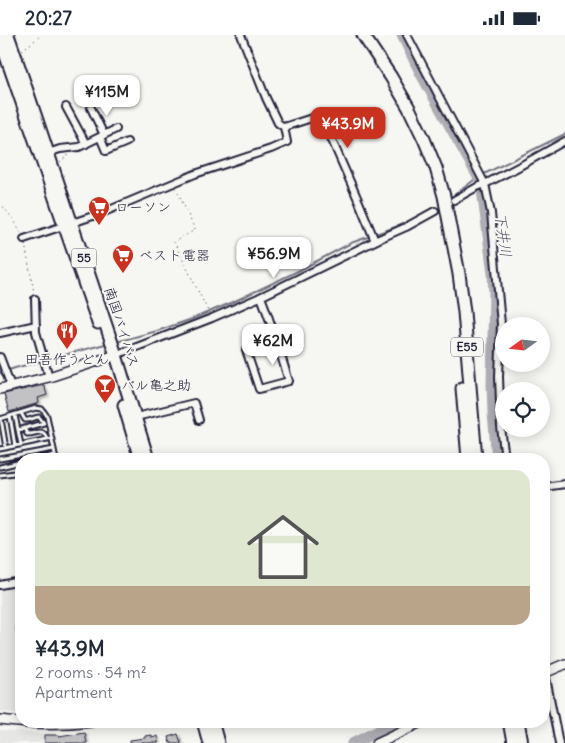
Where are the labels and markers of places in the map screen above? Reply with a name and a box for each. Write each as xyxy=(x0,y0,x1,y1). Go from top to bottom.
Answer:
pin: ¥115M xyxy=(72,74,142,117)
pin: ¥43.9M xyxy=(307,107,389,149)
supermarket icon: ローソン xyxy=(87,195,111,226)
place label: ローソン xyxy=(115,198,171,216)
pin: ¥56.9M xyxy=(233,237,315,279)
supermarket icon: ベスト電器 xyxy=(111,243,135,274)
place label: ベスト電器 xyxy=(139,246,210,264)
restaurant icon: 田吾作うどん xyxy=(55,319,79,350)
pin: ¥62M xyxy=(243,323,303,366)
place label: 田吾作うどん xyxy=(25,350,109,368)
bar icon: バル亀之助 xyxy=(93,373,117,404)
place label: バル亀之助 xyxy=(121,376,191,394)

